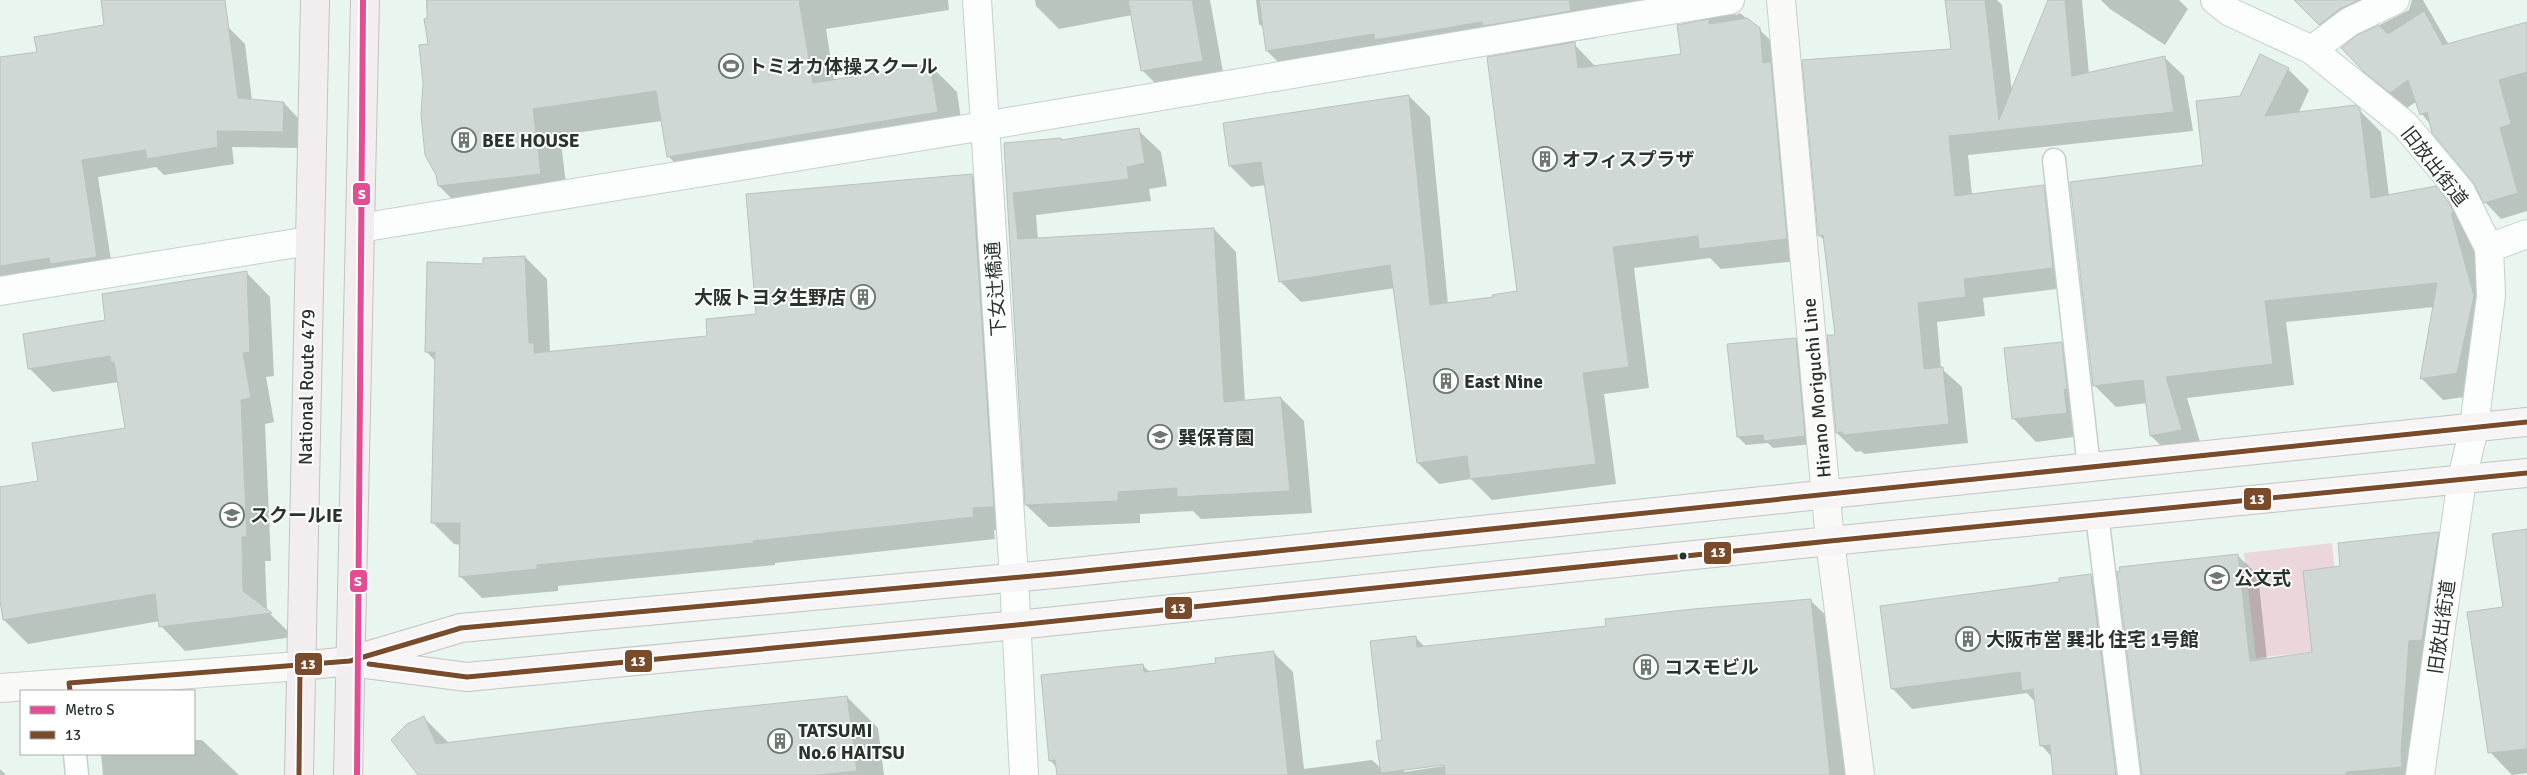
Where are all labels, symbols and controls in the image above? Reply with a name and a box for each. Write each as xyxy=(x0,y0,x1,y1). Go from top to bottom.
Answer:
sports icon: トミオカ体操スクール xyxy=(718,53,744,79)
place label: トミオカ体操スクール xyxy=(748,55,938,79)
street label: 旧放出街道 xyxy=(2396,122,2473,211)
building icon: BEE HOUSE xyxy=(451,127,477,153)
place label: BEE HOUSE xyxy=(482,129,580,153)
building icon: オフィスプラザ xyxy=(1532,146,1558,172)
place label: オフィスプラザ xyxy=(1562,148,1695,172)
line badge: S xyxy=(352,182,371,206)
text: S xyxy=(358,186,366,203)
street label: 下女辻橋通 xyxy=(981,241,1011,337)
building icon: 大阪トヨタ生野店 xyxy=(850,284,876,310)
place label: 大阪トヨタ生野店 xyxy=(694,286,846,310)
street label: Hirano Moriguchi Line xyxy=(1797,297,1837,479)
street label: National Route 479 xyxy=(294,309,320,465)
building icon: East Nine xyxy=(1433,368,1459,394)
place label: East Nine xyxy=(1464,370,1543,394)
school or university icon: 巽保育園 xyxy=(1147,424,1173,450)
place label: 巽保育園 xyxy=(1178,426,1254,450)
line badge: 13 xyxy=(2243,487,2272,511)
text: 13 xyxy=(2249,491,2265,508)
school or university icon: スクールIE xyxy=(219,502,245,528)
place label: スクールIE xyxy=(250,504,343,528)
line badge: 13 xyxy=(1703,541,1732,565)
text: 13 xyxy=(1710,544,1726,561)
unlabelled marker xyxy=(1678,551,1688,561)
school or university icon: 公文式 xyxy=(2204,565,2230,591)
place label: 公文式 xyxy=(2234,567,2291,591)
line badge: S xyxy=(349,569,368,593)
text: S xyxy=(354,573,362,590)
street label: 旧放出街道 xyxy=(2423,578,2460,676)
line badge: 13 xyxy=(1164,596,1193,620)
text: 13 xyxy=(1170,600,1186,617)
building icon: 大阪市営 巽北 住宅 1号館 xyxy=(1955,626,1981,652)
place label: 大阪市営 巽北 住宅 1号館 xyxy=(1986,628,2199,652)
line badge: 13 xyxy=(624,649,653,673)
line badge: 13 xyxy=(294,652,323,676)
text: 13 xyxy=(630,653,646,670)
building icon: コスモビル xyxy=(1633,654,1659,680)
text: 13 xyxy=(300,656,316,673)
place label: コスモビル xyxy=(1664,656,1759,680)
legend xyxy=(20,690,195,755)
text: Metro S xyxy=(65,701,115,719)
place label: TATSUMI No.6 HAITSU xyxy=(798,719,905,765)
text: 13 xyxy=(65,726,81,744)
building icon: TATSUMI No.6 HAITSU xyxy=(767,728,793,754)

